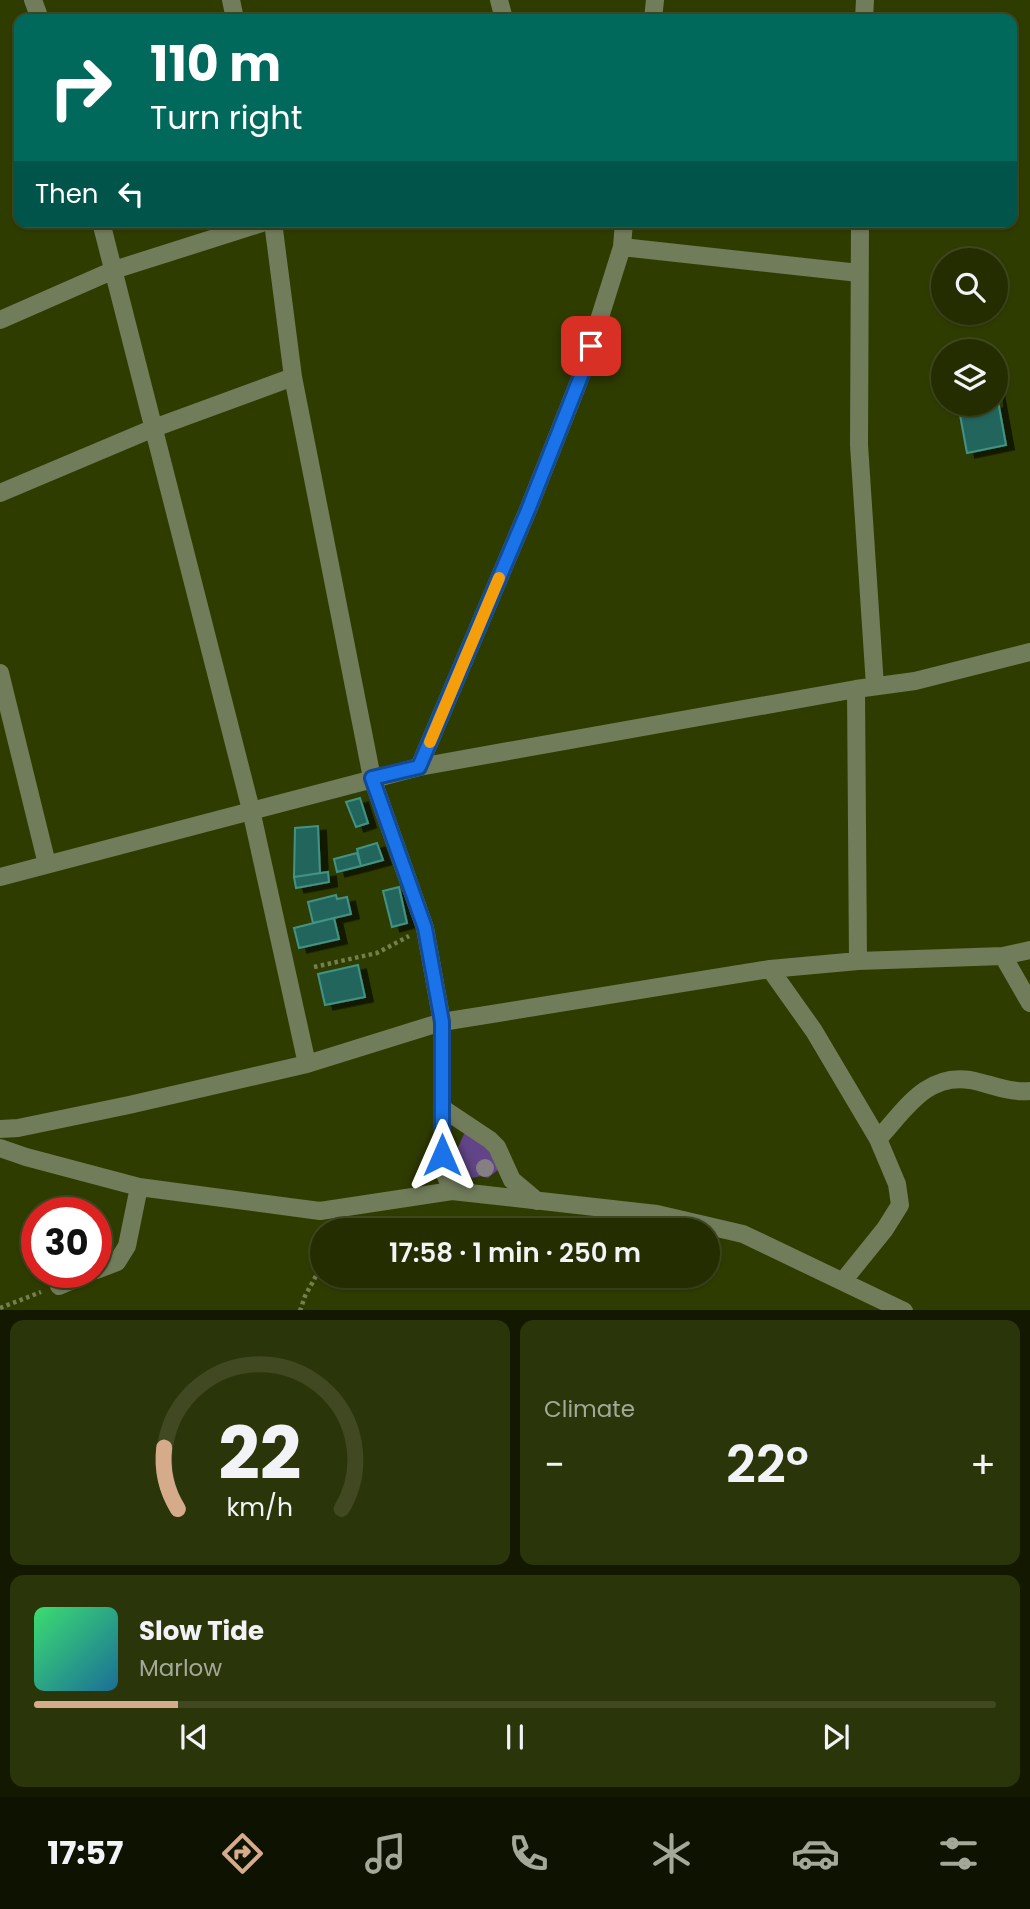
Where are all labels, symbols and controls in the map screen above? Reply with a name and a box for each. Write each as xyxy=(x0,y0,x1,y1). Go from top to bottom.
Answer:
text: 110 m xyxy=(150,30,281,98)
icon: right xyxy=(35,42,126,133)
text: Turn right xyxy=(150,95,302,140)
icon: left xyxy=(112,175,150,213)
text: Then xyxy=(35,176,98,212)
map controls xyxy=(931,248,1008,416)
button: search xyxy=(931,248,1008,325)
pin xyxy=(561,316,621,376)
icon: arrive xyxy=(572,327,610,365)
button: layers xyxy=(931,339,1008,416)
position arrow xyxy=(405,1118,479,1192)
speed limit sign: 30 xyxy=(21,1197,112,1288)
text: 17:58 · 1 min · 250 m xyxy=(389,1235,641,1271)
text: Climate xyxy=(544,1393,635,1425)
text: 22 xyxy=(218,1403,302,1504)
text: 22° xyxy=(726,1428,809,1501)
text: − xyxy=(544,1438,565,1491)
text: + xyxy=(970,1438,996,1491)
text: km/h xyxy=(227,1489,293,1524)
text: Slow Tide xyxy=(139,1613,264,1649)
text: Marlow xyxy=(139,1652,222,1684)
icon: previous xyxy=(175,1718,213,1756)
icon: pause xyxy=(496,1718,534,1756)
icon: next xyxy=(817,1718,855,1756)
icon: directions xyxy=(218,1829,267,1878)
icon: music xyxy=(361,1829,410,1878)
icon: phone xyxy=(504,1829,553,1878)
icon: climate xyxy=(647,1829,696,1878)
icon: car xyxy=(791,1829,840,1878)
icon: filters xyxy=(934,1829,983,1878)
text: 17:57 xyxy=(47,1830,123,1875)

